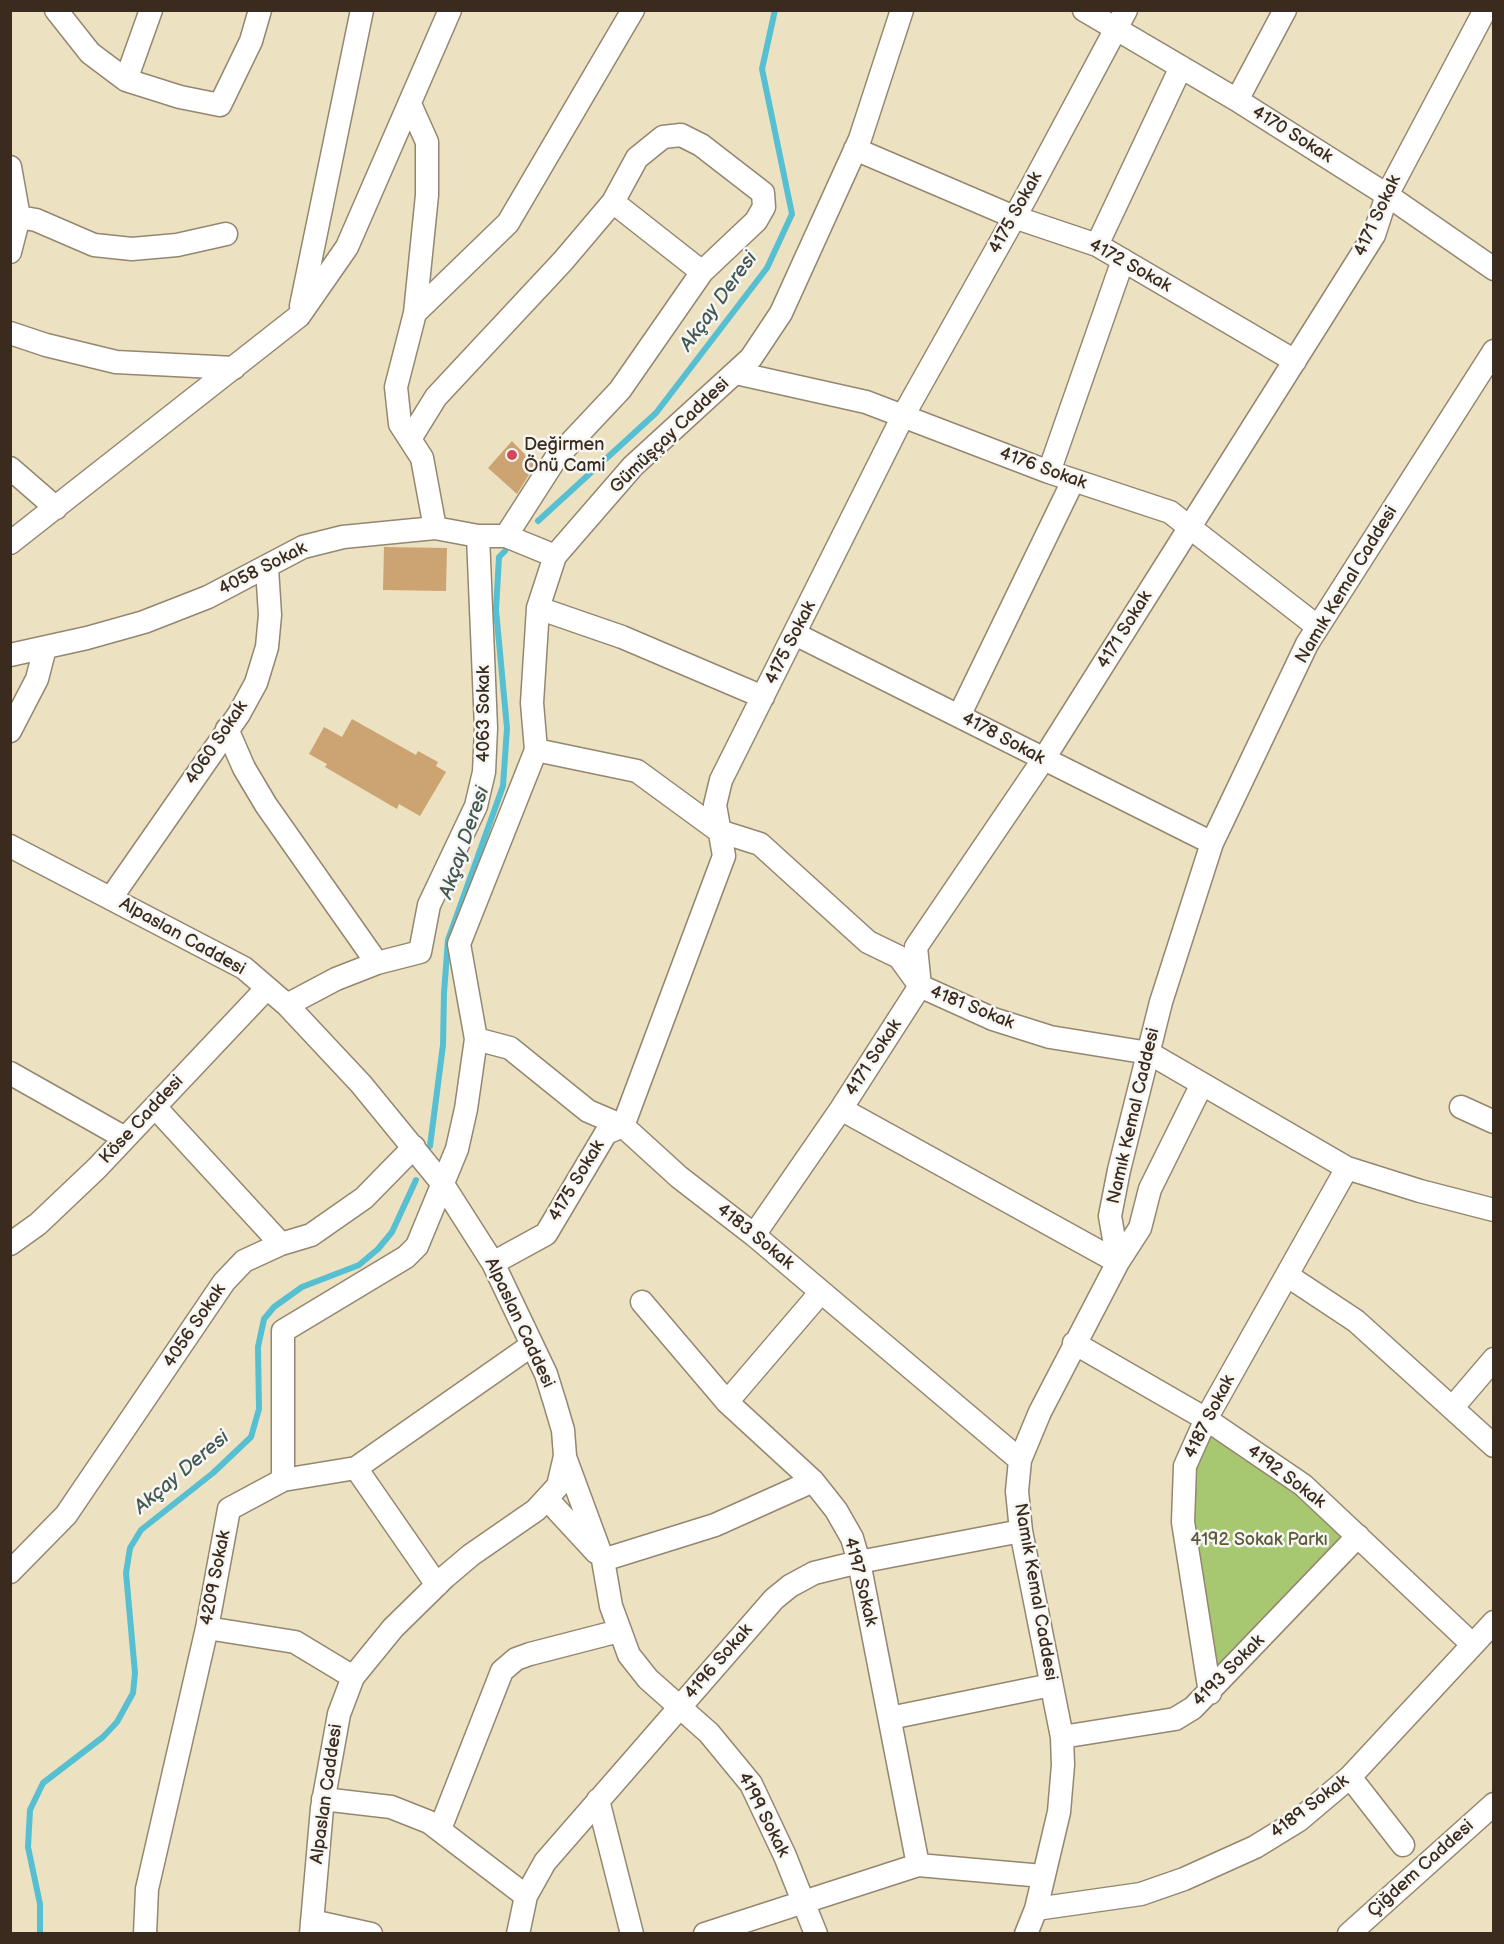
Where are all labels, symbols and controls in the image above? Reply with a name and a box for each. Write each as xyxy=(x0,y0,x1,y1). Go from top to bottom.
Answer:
street label: 4170 Sokak xyxy=(1248,102,1336,168)
street label: 4175 Sokak xyxy=(985,168,1047,258)
street label: 4171 Sokak xyxy=(1350,172,1406,260)
street label: 4172 Sokak xyxy=(1085,235,1175,297)
water label: Akçay Deresi xyxy=(675,248,763,356)
street label: Gümüşçay Caddesi xyxy=(606,373,734,499)
place label: Değirmen Önü Cami xyxy=(524,434,606,476)
street label: 4176 Sokak xyxy=(996,443,1090,495)
marker: Değirmen Önü Cami xyxy=(505,448,519,462)
street label: Namık Kemal Caddesi xyxy=(1291,502,1403,668)
street label: 4058 Sokak xyxy=(215,538,311,600)
street label: 4171 Sokak xyxy=(1093,587,1157,673)
street label: 4175 Sokak xyxy=(761,598,821,688)
street label: 4063 Sokak xyxy=(473,665,495,763)
street label: 4060 Sokak xyxy=(181,697,253,789)
street label: 4178 Sokak xyxy=(958,708,1048,770)
water label: Akçay Deresi xyxy=(435,784,495,902)
street label: Alpaslan Caddesi xyxy=(115,893,249,981)
street label: 4181 Sokak xyxy=(927,981,1017,1035)
street label: 4171 Sokak xyxy=(841,1016,907,1100)
street label: Namık Kemal Caddesi xyxy=(1103,1026,1165,1206)
street label: Köse Caddesi xyxy=(95,1071,189,1169)
street label: 4175 Sokak xyxy=(544,1137,610,1225)
street label: 4183 Sokak xyxy=(712,1199,798,1275)
street label: Alpaslan Caddesi xyxy=(479,1255,559,1391)
street label: 4056 Sokak xyxy=(159,1280,231,1372)
street label: 4187 Sokak xyxy=(1180,1372,1240,1462)
water label: Akçay Deresi xyxy=(130,1426,234,1520)
street label: 4192 Sokak xyxy=(1243,1441,1329,1513)
street label: Namık Kemal Caddesi xyxy=(1009,1501,1061,1683)
street label: 4209 Sokak xyxy=(196,1529,236,1627)
park label: 4192 Sokak Parkı xyxy=(1190,1529,1328,1551)
street label: 4197 Sokak xyxy=(839,1535,881,1629)
street label: 4196 Sokak xyxy=(680,1620,758,1704)
street label: 4193 Sokak xyxy=(1189,1631,1269,1711)
street label: Alpaslan Caddesi xyxy=(306,1723,348,1865)
street label: 4199 Sokak xyxy=(732,1769,794,1861)
street label: 4189 Sokak xyxy=(1267,1771,1353,1843)
street label: Çiğdem Caddesi xyxy=(1363,1816,1479,1922)

